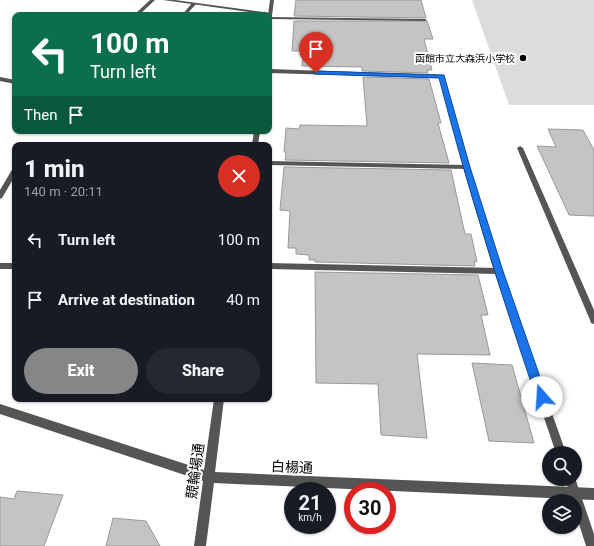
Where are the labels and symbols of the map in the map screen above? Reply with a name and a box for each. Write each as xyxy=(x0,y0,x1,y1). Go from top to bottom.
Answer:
pin xyxy=(299,32,333,73)
place label: 函館市立大森浜小学校 xyxy=(415,53,515,64)
marker: 函館市立大森浜小学校 xyxy=(518,53,528,63)
position arrow xyxy=(521,376,563,418)
street label: 競輪場通 xyxy=(183,442,207,500)
street label: 白楊通 xyxy=(271,458,313,476)
speed limit sign: 30 xyxy=(344,482,396,534)

